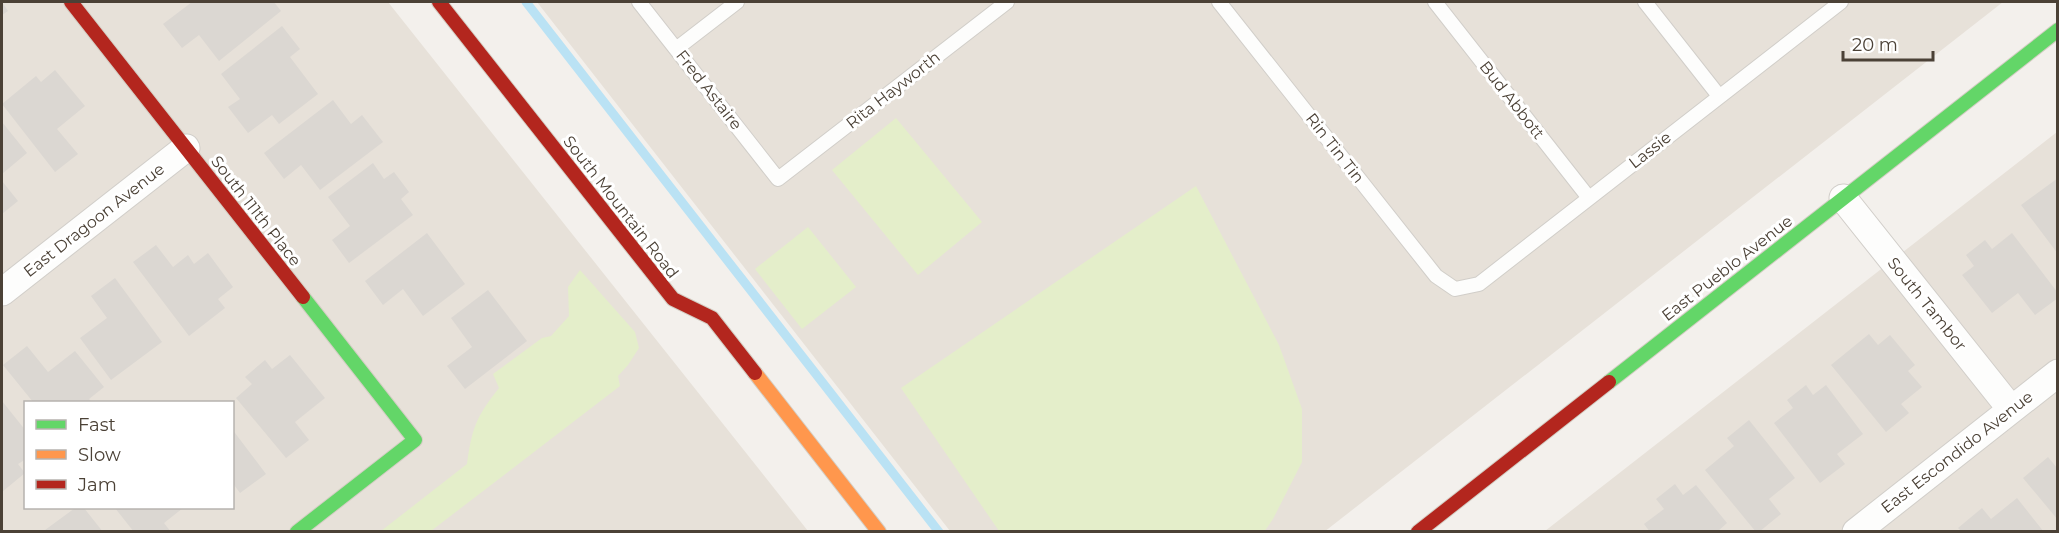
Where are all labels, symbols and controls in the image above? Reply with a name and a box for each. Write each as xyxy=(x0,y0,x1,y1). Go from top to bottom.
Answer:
scale bar xyxy=(1843,24,1933,62)
text: 20 m xyxy=(1852,34,1898,56)
street label: Fred Astaire xyxy=(672,46,746,134)
street label: Rita Hayworth xyxy=(842,47,944,133)
street label: Bud Abbott xyxy=(1476,57,1549,143)
street label: Rin Tin Tin xyxy=(1302,109,1368,187)
street label: Lassie xyxy=(1625,128,1675,172)
street label: South Mountain Road xyxy=(559,132,683,282)
street label: South 111th Place xyxy=(207,152,305,270)
street label: East Dragoon Avenue xyxy=(20,159,168,281)
street label: East Pueblo Avenue xyxy=(1658,211,1796,325)
street label: South Tambor xyxy=(1884,254,1970,354)
street label: East Escondido Avenue xyxy=(1877,387,2037,517)
legend xyxy=(24,401,234,509)
text: Fast xyxy=(78,414,116,436)
text: Slow xyxy=(78,444,121,466)
text: Jam xyxy=(77,474,117,496)

